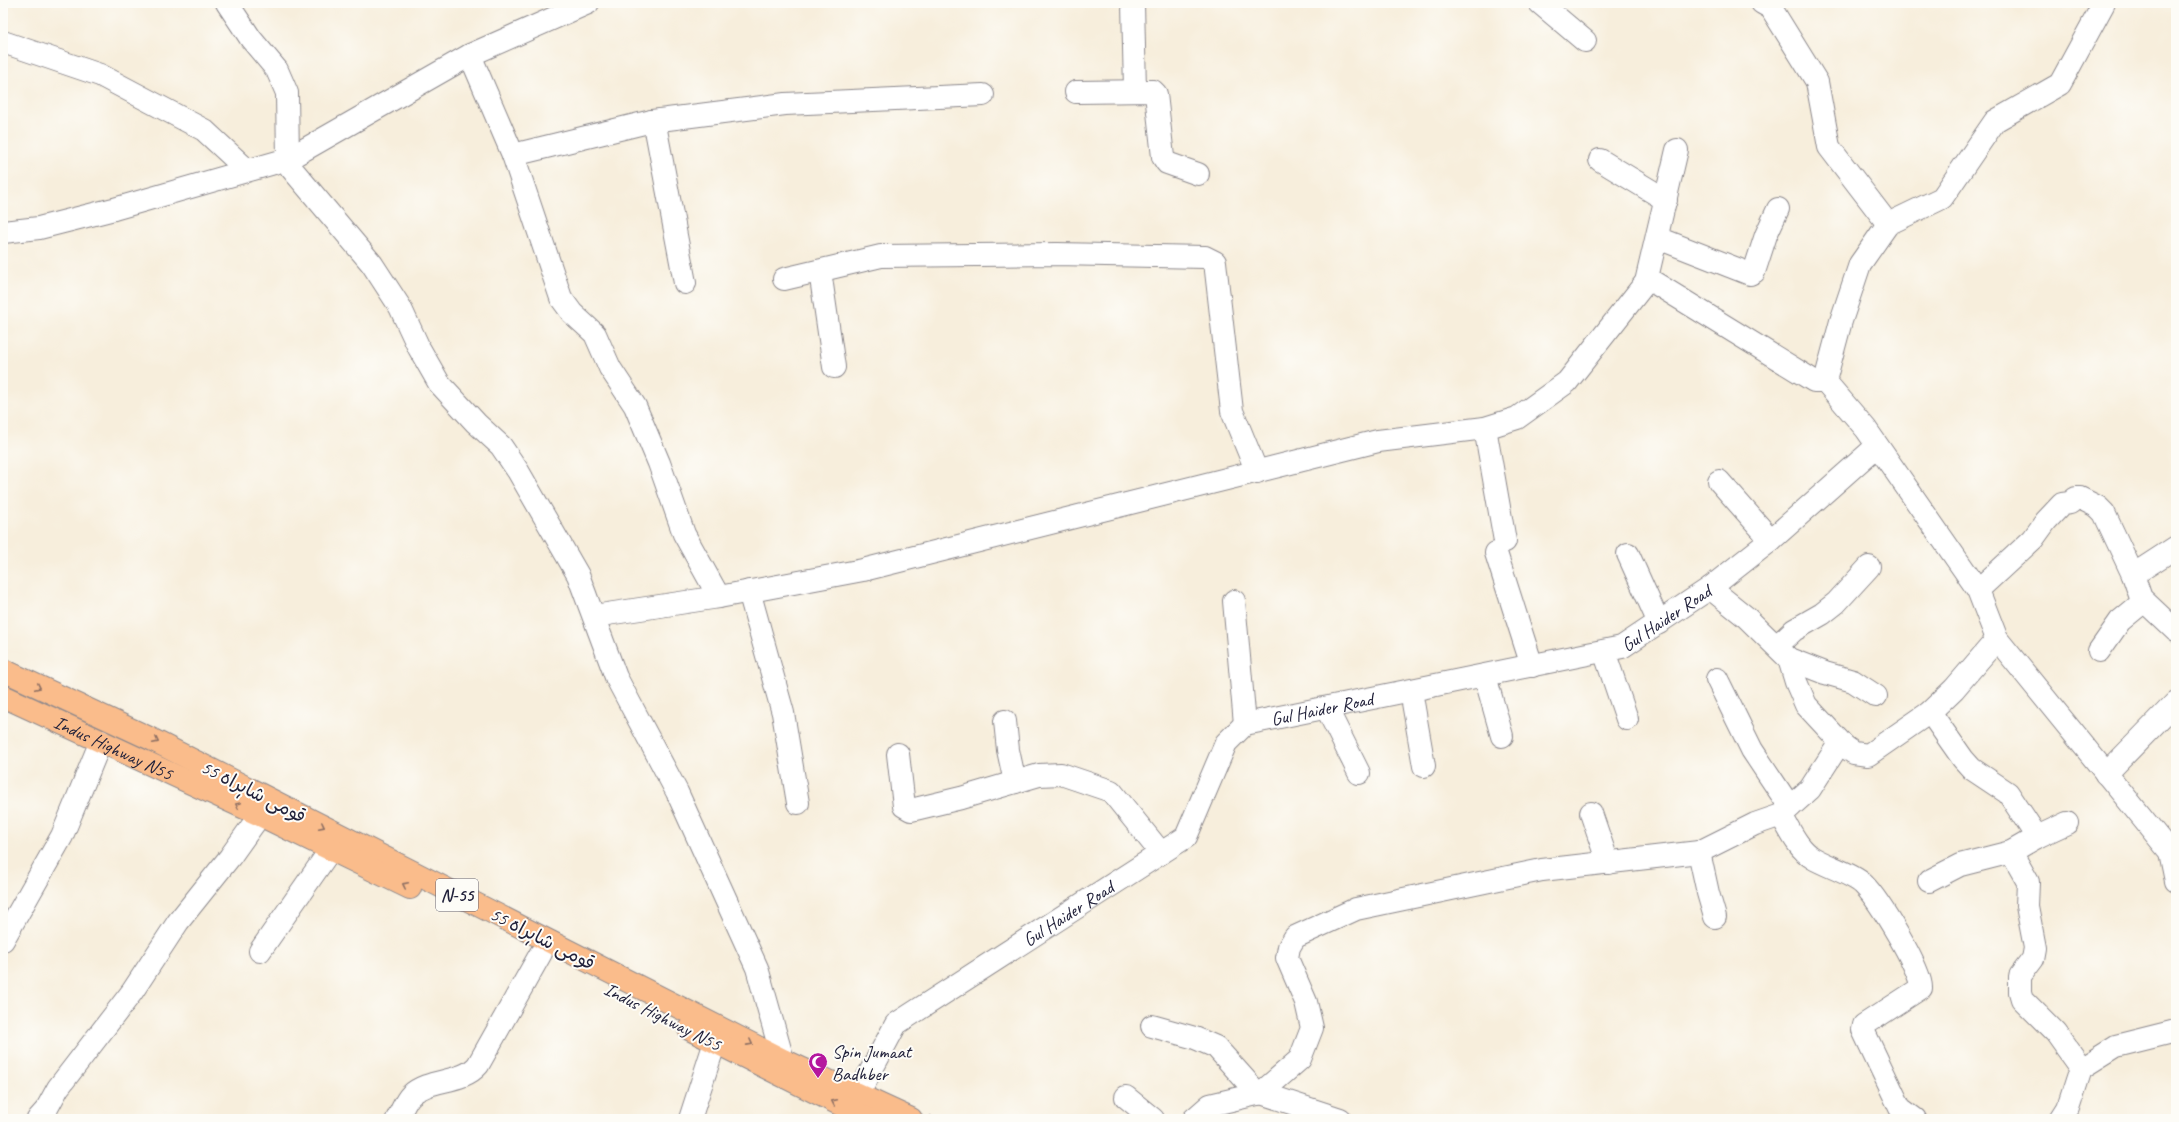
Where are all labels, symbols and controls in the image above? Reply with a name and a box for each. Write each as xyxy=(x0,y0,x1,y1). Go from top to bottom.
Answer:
street label: Gul Haider Road xyxy=(1617,578,1719,657)
one-way arrow xyxy=(34,682,42,690)
street label: Gul Haider Road xyxy=(1269,686,1378,731)
street label: Indus Highway N55 xyxy=(50,710,178,787)
one-way arrow xyxy=(152,737,160,744)
street label: قومی شاہراہ 55 xyxy=(196,755,310,830)
one-way arrow xyxy=(234,802,242,810)
one-way arrow xyxy=(318,821,325,829)
street label: Gul Haider Road xyxy=(1018,874,1121,952)
road number: N-55 xyxy=(436,879,478,911)
one-way arrow xyxy=(402,883,409,890)
street label: قومی شاہراہ 55 xyxy=(485,902,599,977)
street label: Indus Highway N55 xyxy=(600,977,726,1057)
one-way arrow xyxy=(746,1038,753,1045)
place label: Spin Jumaat Badhber xyxy=(832,1040,913,1086)
mosque icon: Spin Jumaat Badhber xyxy=(807,1051,829,1079)
one-way arrow xyxy=(830,1099,838,1107)

